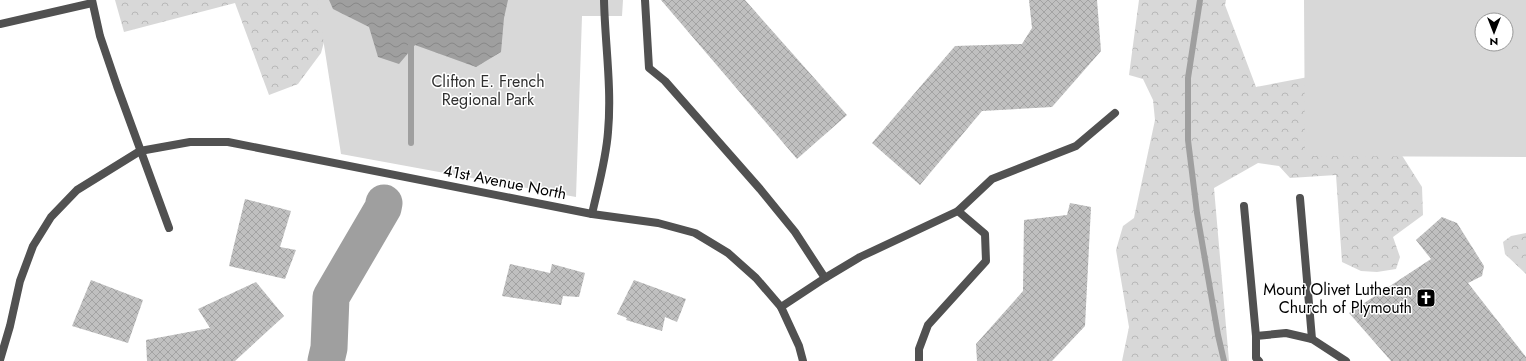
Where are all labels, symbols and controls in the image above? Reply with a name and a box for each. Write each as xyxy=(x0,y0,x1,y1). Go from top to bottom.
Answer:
north arrow xyxy=(1474,12,1514,52)
text: N xyxy=(1490,34,1498,50)
park label: Clifton E. French Regional Park xyxy=(431,70,545,111)
street label: 41st Avenue North xyxy=(441,159,569,205)
place label: Mount Olivet Lutheran Church of Plymouth xyxy=(1263,278,1412,319)
church icon: Mount Olivet Lutheran Church of Plymouth xyxy=(1415,287,1437,309)

